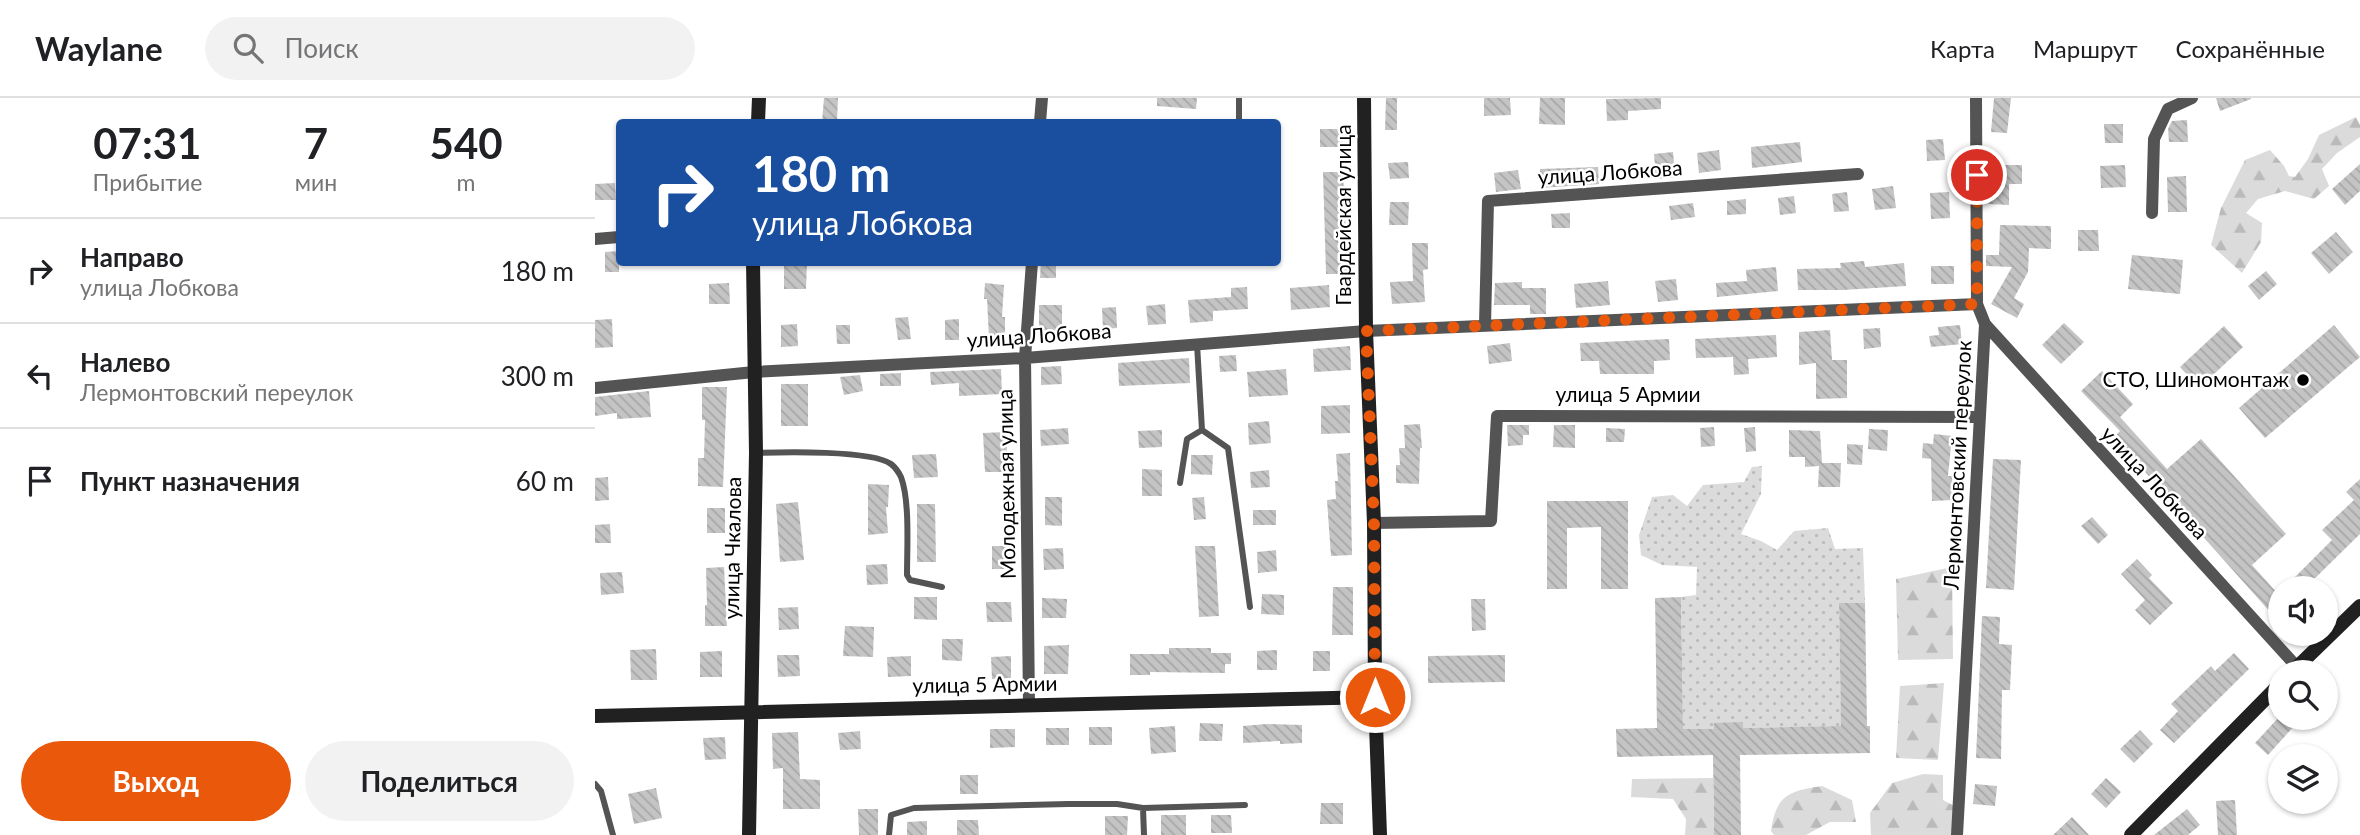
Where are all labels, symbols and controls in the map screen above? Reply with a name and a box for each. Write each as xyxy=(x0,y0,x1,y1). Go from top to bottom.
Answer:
search box xyxy=(205,17,695,80)
text: Waylane xyxy=(35,28,163,68)
icon: search xyxy=(229,29,267,67)
text: Поиск xyxy=(285,32,359,64)
text: Карта xyxy=(1930,34,1995,63)
text: Маршрут xyxy=(2033,34,2138,63)
text: Сохранённые xyxy=(2176,34,2325,63)
text: 07:31 xyxy=(93,118,201,168)
text: 7 xyxy=(304,118,328,168)
text: 540 xyxy=(430,118,503,168)
street label: Гвардейская улица xyxy=(1330,124,1355,306)
text: 180 m xyxy=(752,144,890,202)
pin xyxy=(1947,145,2007,205)
icon: right xyxy=(637,147,728,238)
street label: улица Лобкова xyxy=(1537,154,1683,189)
icon: arrive xyxy=(1958,156,1996,194)
text: Прибытие xyxy=(92,168,202,196)
text: мин xyxy=(295,168,337,196)
text: m xyxy=(457,168,476,196)
text: улица Лобкова xyxy=(752,203,973,242)
text: Направо xyxy=(80,241,184,273)
icon: right xyxy=(21,252,59,290)
text: 180 m xyxy=(501,255,574,287)
text: улица Лобкова xyxy=(80,273,239,301)
street label: улица Лобкова xyxy=(966,317,1112,352)
street label: Лермонтовский переулок xyxy=(1937,339,1976,591)
text: Налево xyxy=(80,346,170,378)
icon: left xyxy=(21,357,59,395)
text: 300 m xyxy=(501,360,574,392)
place label: СТО, Шиномонтаж xyxy=(2103,366,2289,391)
marker: СТО, Шиномонтаж xyxy=(2295,372,2311,388)
text: Лермонтовский переулок xyxy=(80,378,353,406)
street label: улица 5 Армии xyxy=(1555,381,1701,406)
street label: Молодежная улица xyxy=(991,389,1020,579)
street label: улица Лобкова xyxy=(2096,420,2214,544)
icon: arrive xyxy=(21,462,59,500)
text: Пункт назначения xyxy=(80,465,300,497)
text: 60 m xyxy=(516,465,574,497)
street label: улица Чкалова xyxy=(718,476,745,620)
map controls xyxy=(2268,576,2338,814)
button: sound xyxy=(2268,576,2338,646)
position arrow xyxy=(1338,660,1412,734)
button: search xyxy=(2268,660,2338,730)
street label: улица 5 Армии xyxy=(912,670,1058,697)
button: Выход xyxy=(21,741,291,821)
button: Поделиться xyxy=(305,741,574,821)
button: layers xyxy=(2268,744,2338,814)

